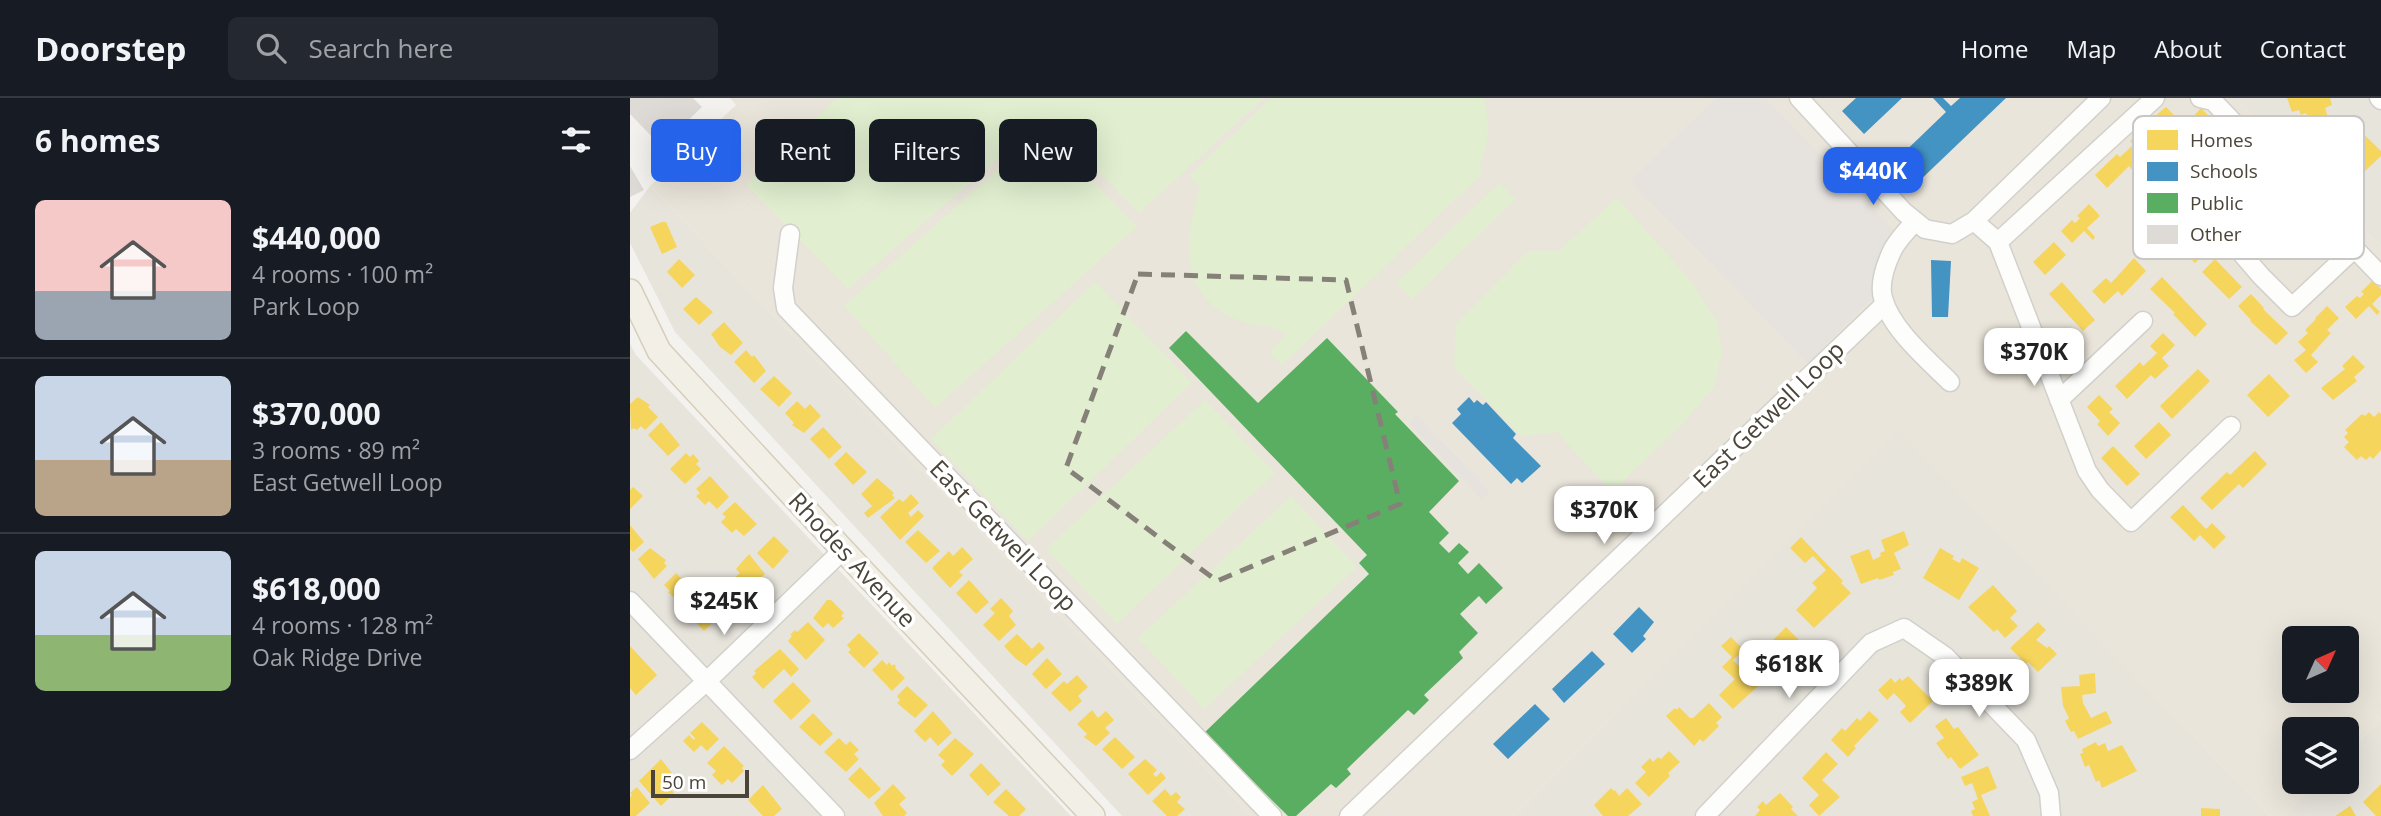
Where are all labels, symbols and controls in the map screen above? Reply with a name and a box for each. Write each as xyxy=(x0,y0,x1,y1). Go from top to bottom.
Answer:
search box xyxy=(228,17,718,80)
text: Doorstep xyxy=(35,26,186,71)
icon: search xyxy=(252,29,290,67)
text: Search here xyxy=(308,30,453,66)
text: Home xyxy=(1961,32,2029,65)
text: Map xyxy=(2067,32,2116,65)
text: About xyxy=(2154,32,2222,65)
text: Contact xyxy=(2260,32,2346,65)
legend xyxy=(2133,116,2364,259)
chip: Buy xyxy=(651,119,741,182)
chip: Rent xyxy=(755,119,855,182)
chip: Filters xyxy=(869,119,985,182)
chip: New xyxy=(999,119,1097,182)
text: 6 homes xyxy=(35,120,160,161)
icon: filters xyxy=(557,121,595,159)
text: Homes xyxy=(2190,127,2253,153)
pin: $440K xyxy=(1824,148,1922,207)
text: $440K xyxy=(1839,154,1907,186)
text: Schools xyxy=(2190,158,2258,184)
text: Public xyxy=(2190,190,2243,216)
text: $440,000 xyxy=(252,217,381,258)
text: Other xyxy=(2190,221,2242,247)
icon: home xyxy=(91,228,175,312)
text: 4 rooms · 100 m² xyxy=(252,258,433,290)
text: Park Loop xyxy=(252,290,360,322)
pin: $370K xyxy=(1985,328,2083,388)
street label: East Getwell Loop xyxy=(1685,333,1851,495)
text: $370K xyxy=(2000,335,2068,367)
text: $370,000 xyxy=(252,393,381,434)
icon: home xyxy=(91,404,175,488)
text: 3 rooms · 89 m² xyxy=(252,434,420,466)
street label: East Getwell Loop xyxy=(923,452,1085,618)
text: East Getwell Loop xyxy=(252,466,443,498)
street label: Rhodes Avenue xyxy=(782,484,924,634)
pin: $370K xyxy=(1555,486,1653,546)
text: $370K xyxy=(1570,493,1638,525)
text: $618,000 xyxy=(252,568,381,609)
pin: $245K xyxy=(675,578,773,637)
icon: home xyxy=(91,579,175,663)
text: $245K xyxy=(690,584,758,616)
text: 4 rooms · 128 m² xyxy=(252,609,433,641)
north arrow xyxy=(2282,626,2359,704)
map controls xyxy=(2282,626,2359,794)
pin: $618K xyxy=(1740,640,1838,700)
text: Oak Ridge Drive xyxy=(252,641,422,673)
text: $618K xyxy=(1755,647,1823,679)
pin: $389K xyxy=(1930,660,2028,719)
text: $389K xyxy=(1945,666,2013,698)
button: layers xyxy=(2282,717,2359,794)
scale bar xyxy=(651,767,749,799)
text: 50 m xyxy=(662,769,706,795)

